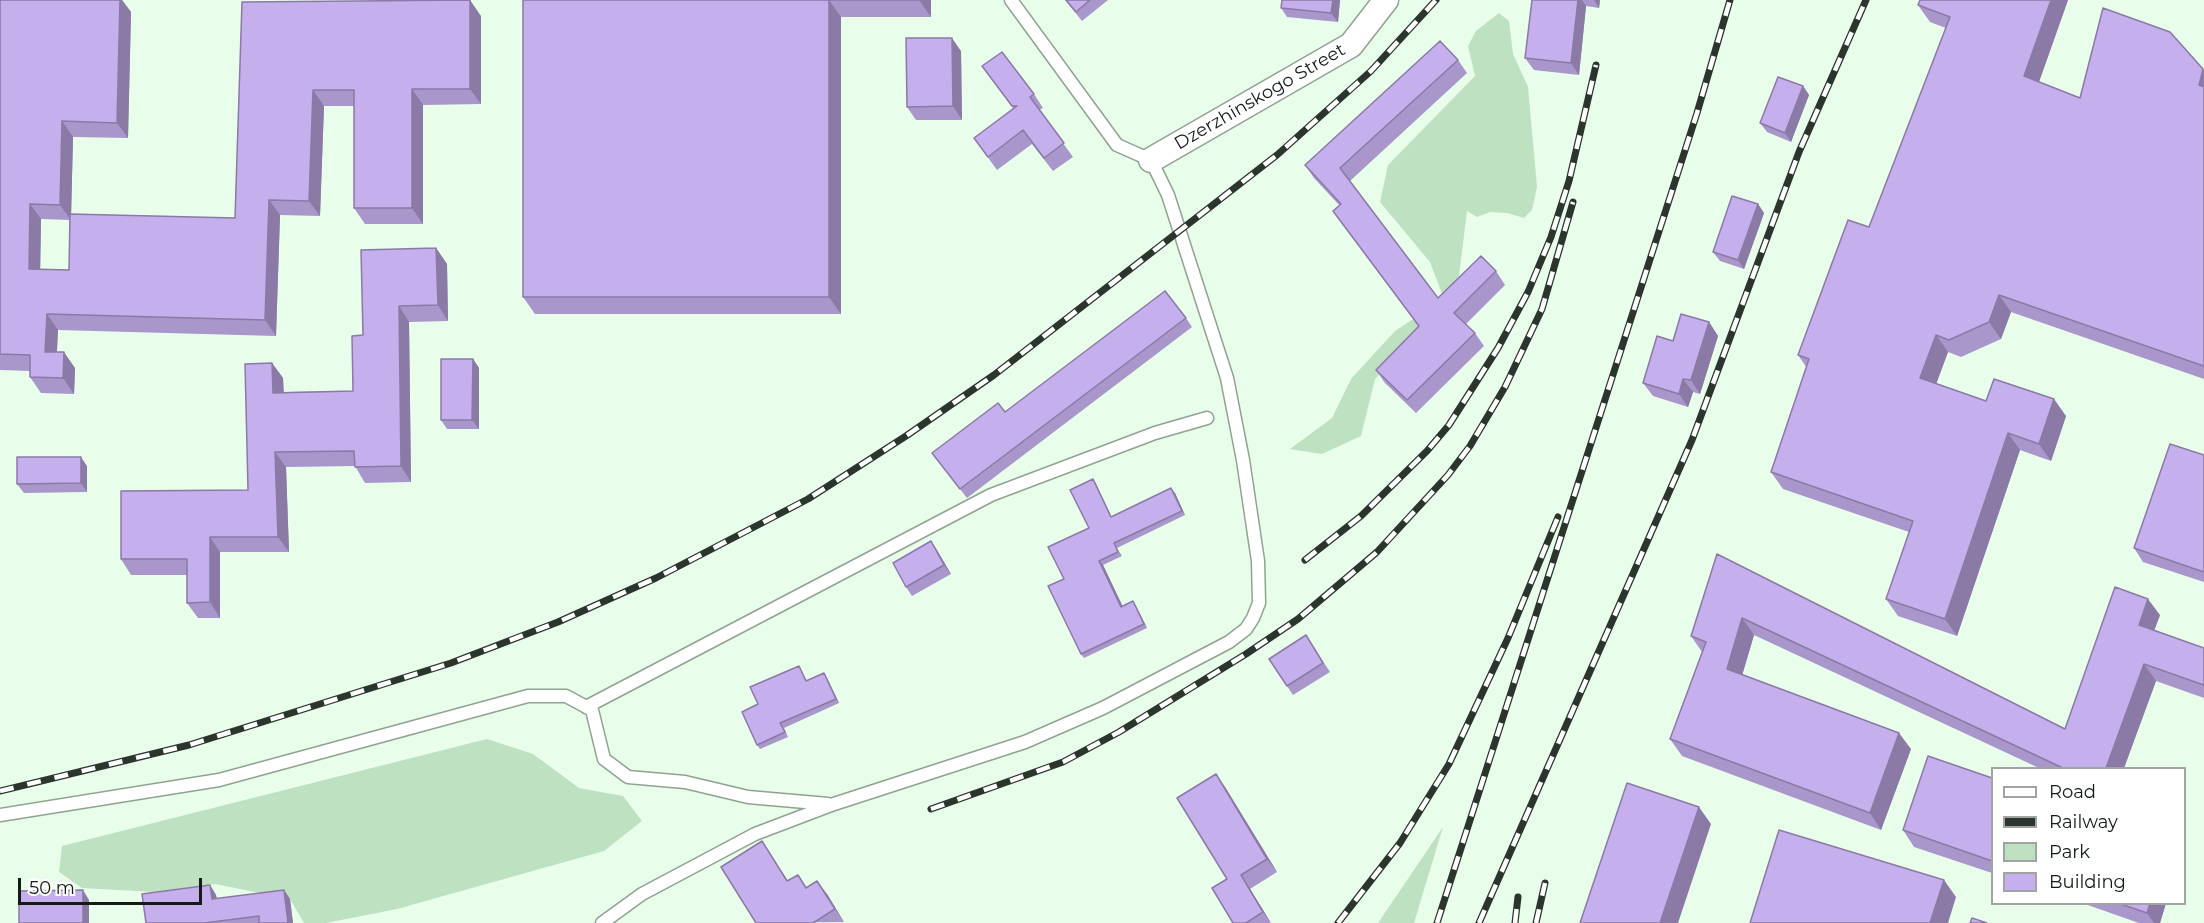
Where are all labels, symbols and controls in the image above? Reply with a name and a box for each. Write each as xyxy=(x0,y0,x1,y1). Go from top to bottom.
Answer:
street label: Dzerzhinskogo Street xyxy=(1171,39,1349,155)
legend xyxy=(1991,767,2186,905)
text: Road xyxy=(2049,781,2096,803)
text: Railway xyxy=(2049,811,2118,833)
text: Park xyxy=(2049,841,2090,863)
scale bar xyxy=(21,866,206,904)
text: Building xyxy=(2049,871,2126,893)
text: 50 m xyxy=(29,877,75,899)

